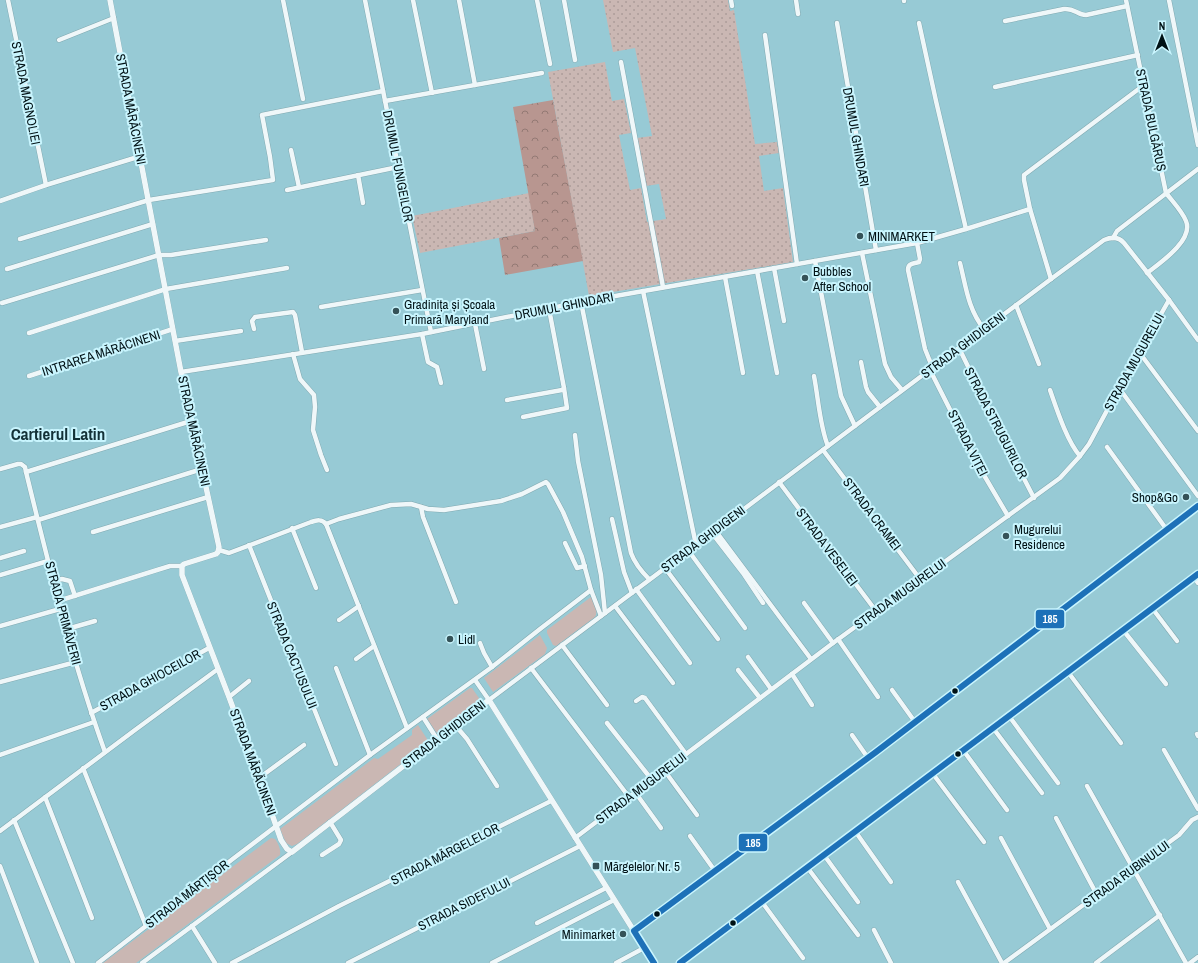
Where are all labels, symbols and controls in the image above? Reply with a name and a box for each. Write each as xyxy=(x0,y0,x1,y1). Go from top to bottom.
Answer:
north arrow xyxy=(1142,16,1182,56)
text: N xyxy=(1159,19,1165,33)
street label: STRADA MAGNOLIEI xyxy=(8,40,44,146)
street label: STRADA MĂRĂCINENI xyxy=(112,52,150,166)
street label: STRADA BULGĂRUȘ xyxy=(1132,67,1170,173)
street label: DRUMUL GHINDARI xyxy=(839,86,873,188)
street label: DRUMUL FUNIGEILOR xyxy=(379,109,417,224)
place label: MINIMARKET xyxy=(868,228,935,245)
marker: MINIMARKET xyxy=(855,231,865,241)
place label: Bubbles After School xyxy=(812,263,871,295)
marker: Bubbles After School xyxy=(800,273,810,283)
street label: DRUMUL GHINDARI xyxy=(513,288,615,324)
place label: Gradinița și Școala Primară Maryland xyxy=(404,296,495,328)
marker: Gradinița și Școala Primară Maryland xyxy=(391,306,401,316)
street label: STRADA GHIDIGENI xyxy=(917,308,1009,382)
street label: STRADA MUGURELUI xyxy=(1100,310,1168,414)
street label: INTRAREA MĂRĂCINENI xyxy=(40,326,162,380)
street label: STRADA STRUGURILOR xyxy=(960,364,1032,482)
street label: STRADA MĂRĂCINENI xyxy=(174,374,214,488)
street label: STRADA VIȚEI xyxy=(944,407,992,479)
district label: Cartierul Latin xyxy=(11,422,105,445)
street label: STRADA CRAMEI xyxy=(839,474,905,554)
place label: Shop&Go xyxy=(1132,489,1178,506)
marker: Shop&Go xyxy=(1181,492,1191,502)
street label: STRADA GHIDIGENI xyxy=(657,502,749,576)
street label: STRADA VESELIEI xyxy=(792,505,862,589)
place label: Mugurelui Residence xyxy=(1014,521,1065,553)
marker: Mugurelui Residence xyxy=(1001,531,1011,541)
street label: STRADA MUGURELUI xyxy=(851,555,949,633)
street label: STRADA PRIMĂVERII xyxy=(41,559,85,667)
street label: STRADA CACTUSULUI xyxy=(263,599,321,711)
line badge: 185 xyxy=(1035,609,1065,629)
text: 185 xyxy=(1042,612,1058,626)
place label: Lidl xyxy=(458,631,475,648)
marker: Lidl xyxy=(445,634,455,644)
street label: STRADA GHIOCEILOR xyxy=(97,645,204,715)
unlabelled marker xyxy=(950,686,960,696)
street label: STRADA GHIDIGENI xyxy=(399,696,489,772)
street label: STRADA MĂRĂCINENI xyxy=(226,706,280,818)
street label: STRADA MUGURELUI xyxy=(592,748,690,828)
unlabelled marker xyxy=(953,749,963,759)
street label: STRADA MĂRGELELOR xyxy=(388,819,502,889)
line badge: 185 xyxy=(738,833,768,852)
text: 185 xyxy=(745,836,761,850)
street label: STRADA RUBINULUI xyxy=(1079,837,1173,911)
street label: STRADA MĂRȚIȘOR xyxy=(142,856,233,932)
place label: Mărgelelor Nr. 5 xyxy=(604,858,680,875)
marker: Mărgelelor Nr. 5 xyxy=(591,861,601,871)
street label: STRADA SIDEFULUI xyxy=(415,873,513,935)
unlabelled marker xyxy=(652,909,662,919)
unlabelled marker xyxy=(728,918,738,928)
place label: Minimarket xyxy=(562,926,615,943)
marker: Minimarket xyxy=(618,929,628,939)

